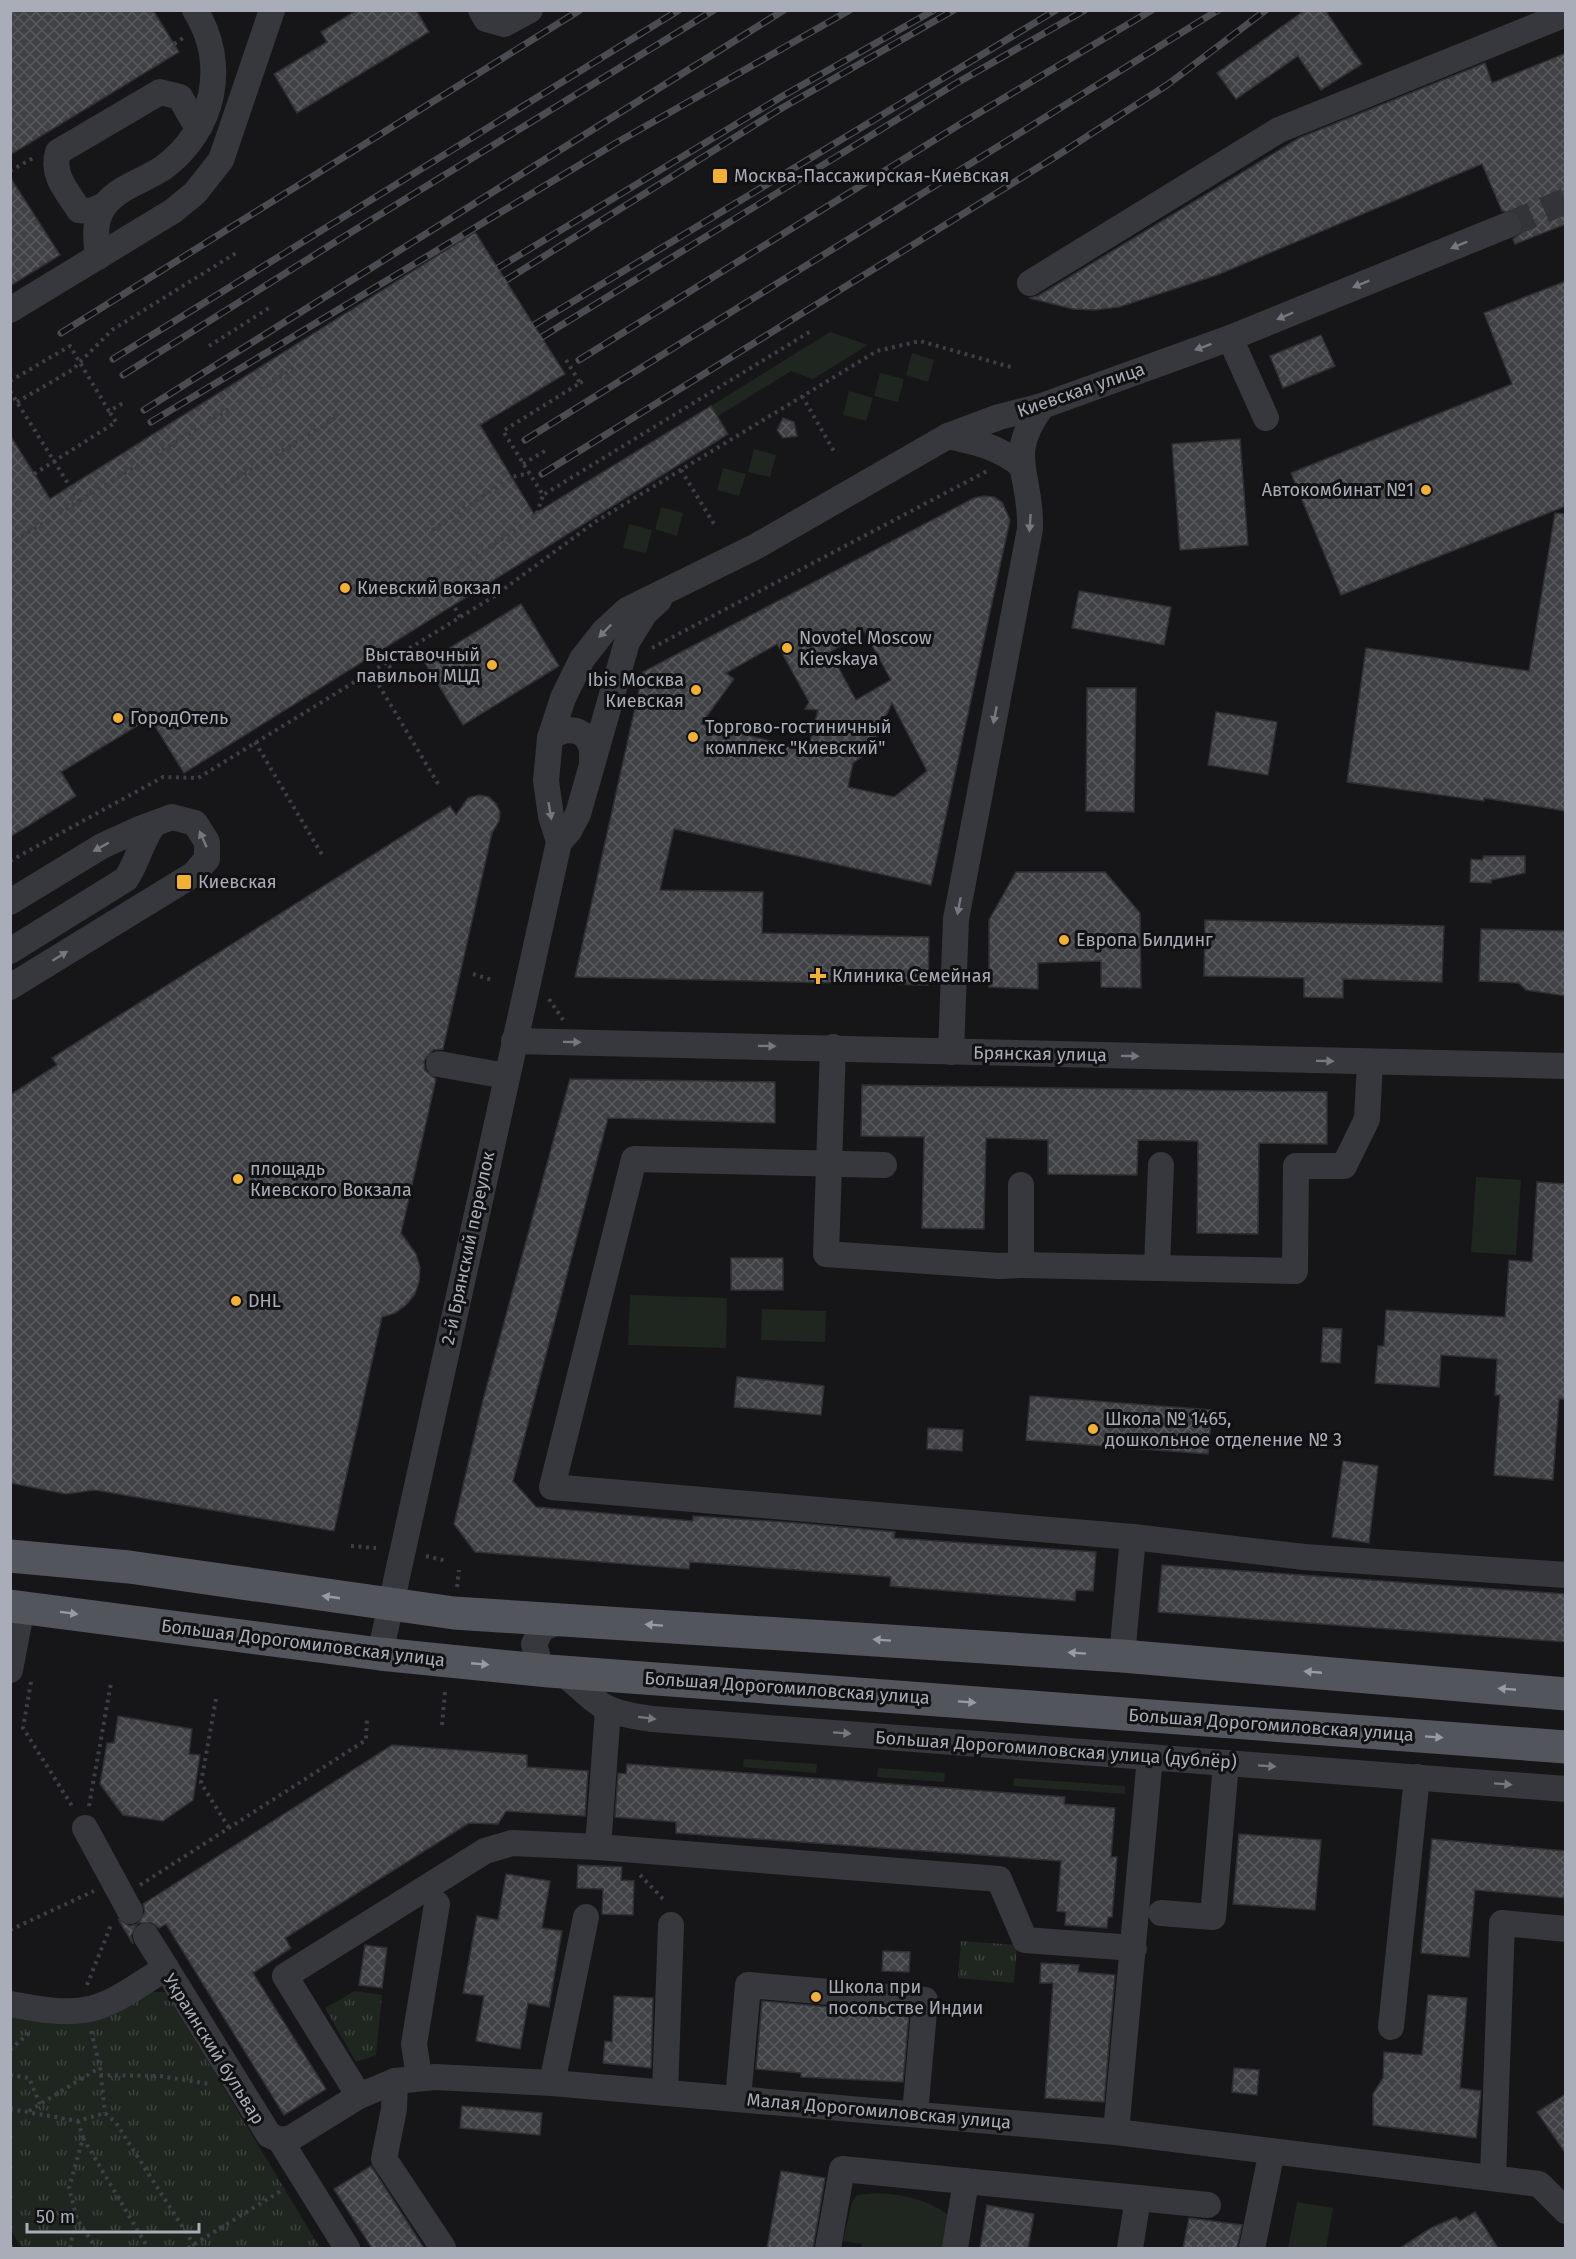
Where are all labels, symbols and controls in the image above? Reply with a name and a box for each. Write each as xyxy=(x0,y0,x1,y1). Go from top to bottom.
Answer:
place label: Москва-Пассажирская-Киевская xyxy=(734,165,1009,187)
marker: Москва-Пассажирская-Киевская xyxy=(711,167,729,185)
one-way arrow xyxy=(1450,240,1468,250)
one-way arrow xyxy=(1352,279,1370,289)
one-way arrow xyxy=(1277,311,1294,320)
one-way arrow xyxy=(1194,343,1212,353)
street label: Киевская улица xyxy=(1014,358,1148,422)
place label: Автокомбинат №1 xyxy=(1262,479,1414,501)
marker: Автокомбинат №1 xyxy=(1419,483,1433,497)
one-way arrow xyxy=(1025,514,1035,533)
place label: Киевский вокзал xyxy=(357,577,502,599)
marker: Киевский вокзал xyxy=(338,581,352,595)
one-way arrow xyxy=(598,623,612,638)
place label: Novotel Moscow Kievskaya xyxy=(799,627,932,670)
marker: Novotel Moscow Kievskaya xyxy=(780,641,794,655)
place label: Выставочный павильон МЦД xyxy=(356,644,480,687)
marker: Выставочный павильон МЦД xyxy=(485,658,499,672)
place label: Ibis Москва Киевская xyxy=(588,669,684,712)
marker: Ibis Москва Киевская xyxy=(689,683,703,697)
one-way arrow xyxy=(990,705,999,724)
place label: ГородОтель xyxy=(130,707,228,729)
marker: ГородОтель xyxy=(111,711,125,725)
place label: Торгово-гостиничный комплекс "Киевский" xyxy=(705,716,892,759)
marker: Торгово-гостиничный комплекс "Киевский" xyxy=(686,730,700,744)
one-way arrow xyxy=(546,801,555,820)
one-way arrow xyxy=(198,829,208,847)
one-way arrow xyxy=(92,842,109,852)
place label: Киевская xyxy=(198,871,277,893)
marker: Киевская xyxy=(175,873,193,891)
one-way arrow xyxy=(954,897,963,916)
place label: Европа Билдинг xyxy=(1076,929,1213,951)
marker: Европа Билдинг xyxy=(1057,933,1071,947)
one-way arrow xyxy=(52,951,68,962)
place label: Клиника Семейная xyxy=(832,965,991,987)
marker: Клиника Семейная xyxy=(809,967,827,985)
one-way arrow xyxy=(563,1037,582,1046)
one-way arrow xyxy=(758,1041,777,1051)
street label: Брянская улица xyxy=(973,1042,1107,1066)
one-way arrow xyxy=(1121,1051,1140,1061)
one-way arrow xyxy=(1316,1056,1335,1066)
street label: 2-й Брянский переулок xyxy=(437,1149,499,1347)
place label: площадь Киевского Вокзала xyxy=(250,1158,412,1201)
marker: площадь Киевского Вокзала xyxy=(231,1172,245,1186)
place label: DHL xyxy=(248,1290,281,1312)
marker: DHL xyxy=(229,1294,243,1308)
place label: Школа № 1465, дошкольное отделение № 3 xyxy=(1105,1408,1342,1451)
marker: Школа № 1465, дошкольное отделение № 3 xyxy=(1086,1422,1100,1436)
one-way arrow xyxy=(322,1592,341,1601)
one-way arrow xyxy=(59,1608,78,1618)
street label: Большая Дорогомиловская улица xyxy=(160,1615,446,1671)
one-way arrow xyxy=(645,1620,664,1630)
one-way arrow xyxy=(873,1635,892,1645)
one-way arrow xyxy=(1067,1648,1086,1658)
one-way arrow xyxy=(470,1659,489,1669)
street label: Большая Дорогомиловская улица xyxy=(644,1667,930,1709)
one-way arrow xyxy=(1303,1667,1322,1677)
one-way arrow xyxy=(1498,1684,1517,1693)
one-way arrow xyxy=(958,1697,977,1707)
street label: Большая Дорогомиловская улица xyxy=(1128,1704,1414,1746)
one-way arrow xyxy=(638,1713,657,1723)
street label: Большая Дорогомиловская улица (дублёр) xyxy=(875,1726,1238,1774)
one-way arrow xyxy=(832,1729,851,1738)
one-way arrow xyxy=(1425,1732,1444,1742)
one-way arrow xyxy=(1257,1761,1276,1771)
one-way arrow xyxy=(1493,1779,1512,1789)
street label: Украинский бульвар xyxy=(159,1969,269,2129)
place label: Школа при посольстве Индии xyxy=(828,1976,983,2019)
marker: Школа при посольстве Индии xyxy=(809,1990,823,2004)
street label: Малая Дорогомиловская улица xyxy=(746,2088,1012,2134)
scale bar xyxy=(27,2196,200,2234)
text: 50 m xyxy=(36,2206,75,2228)

